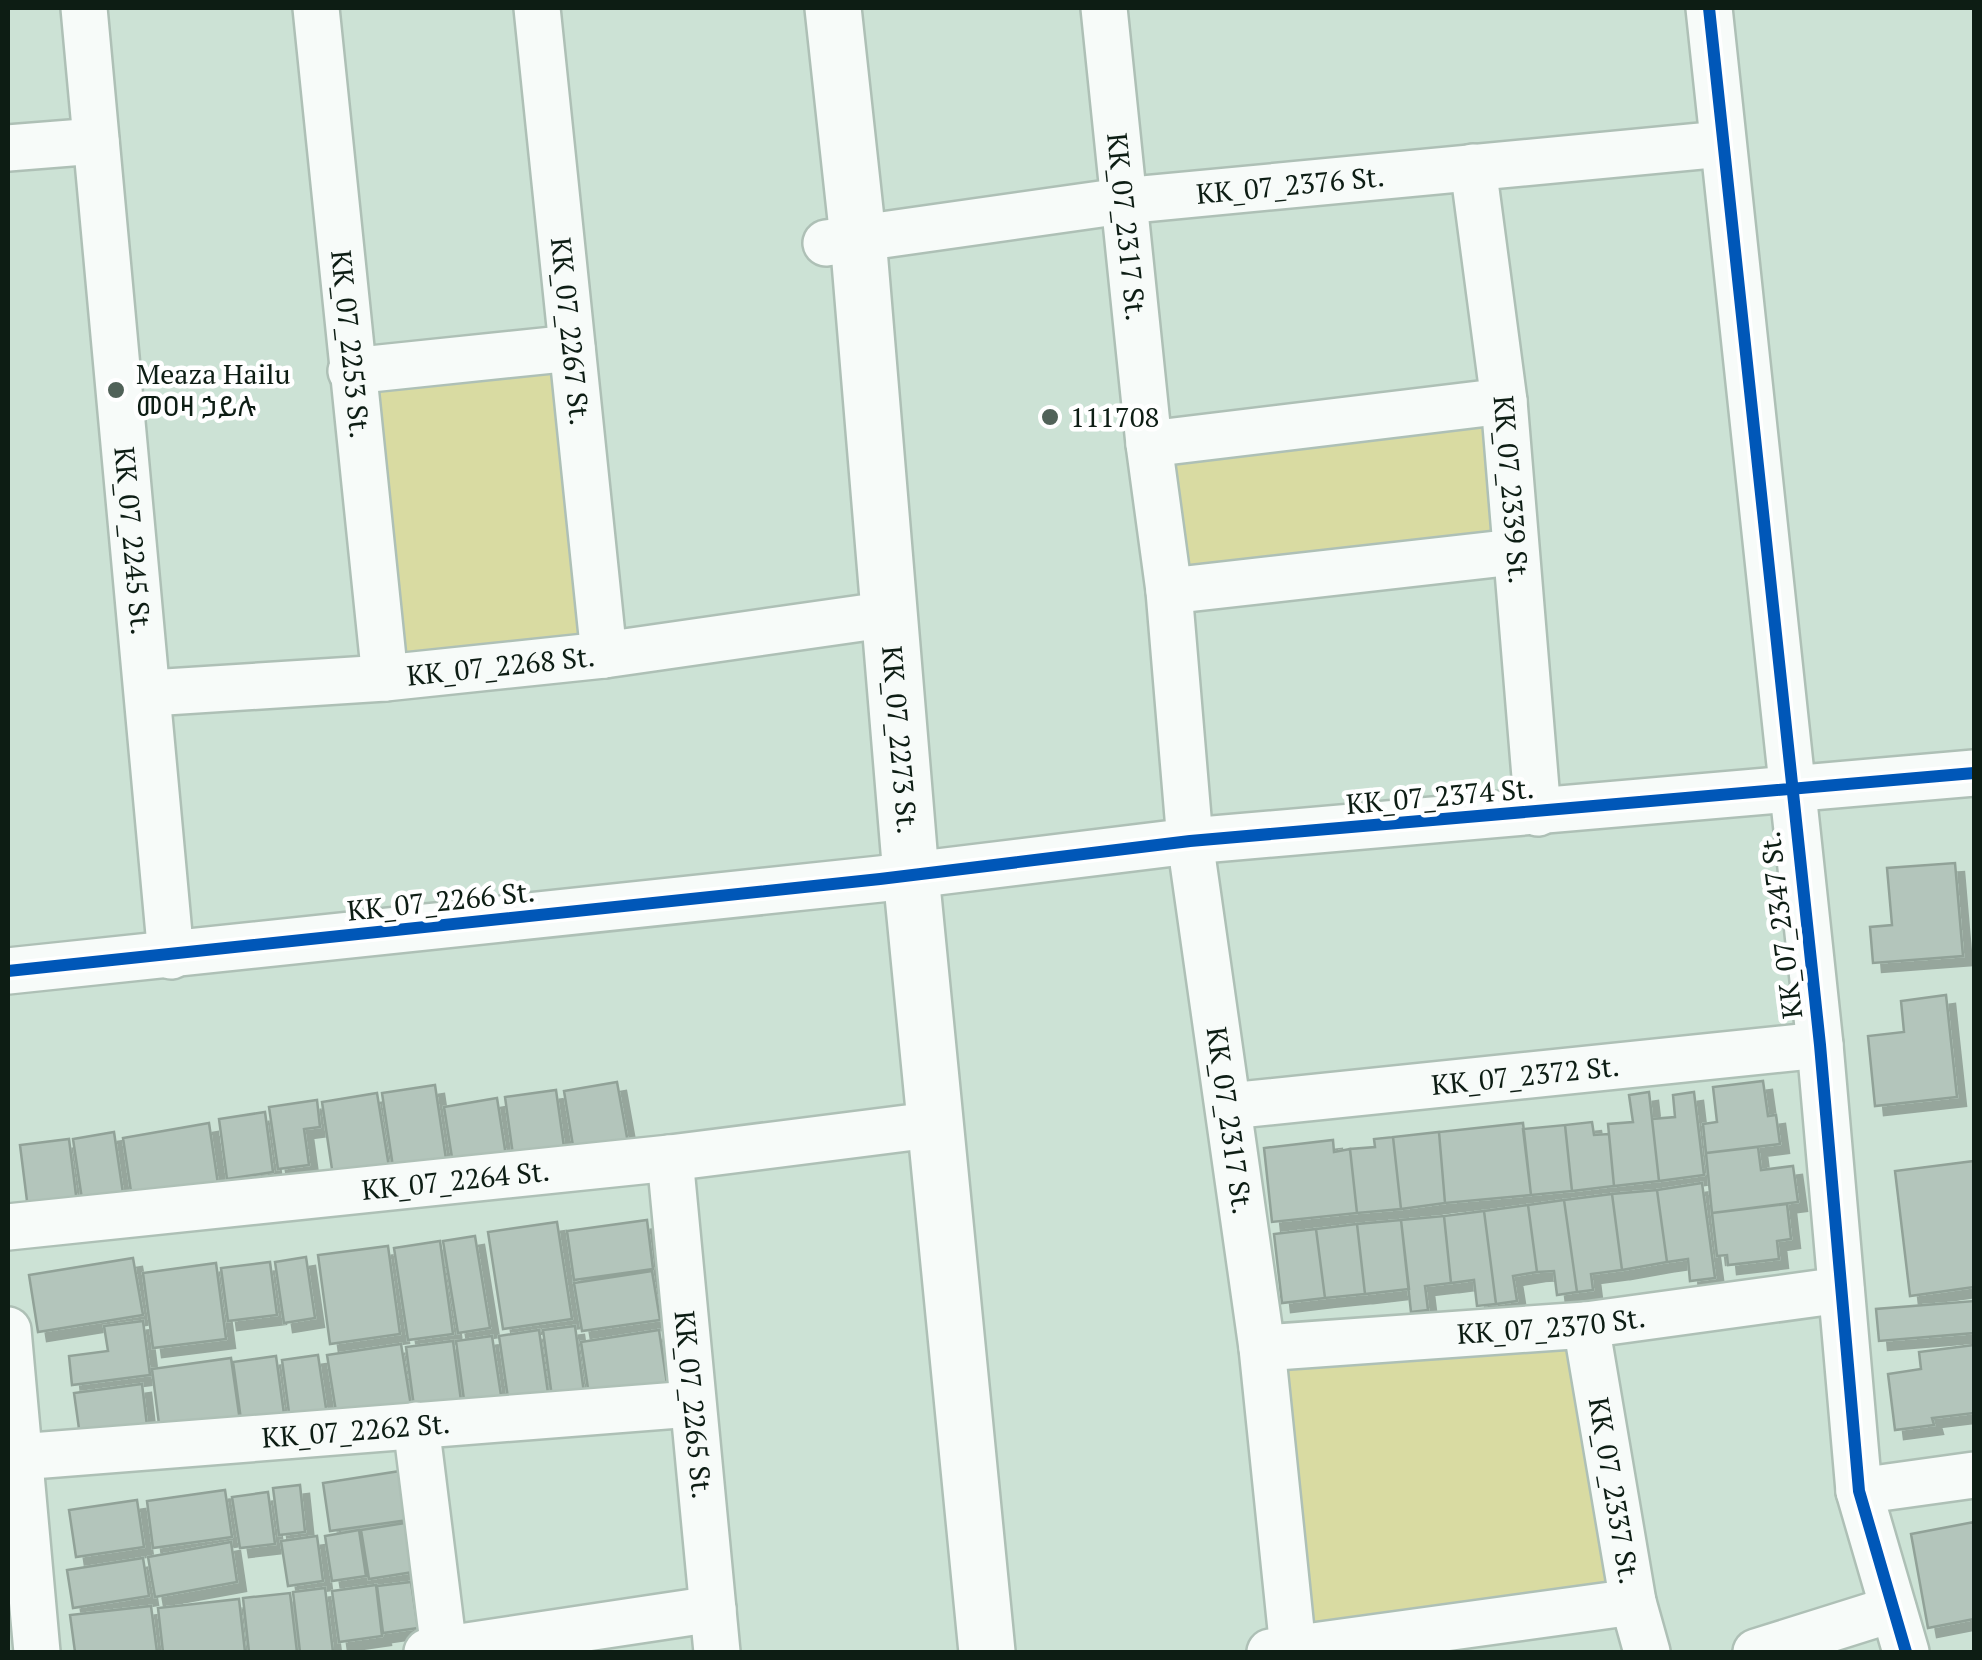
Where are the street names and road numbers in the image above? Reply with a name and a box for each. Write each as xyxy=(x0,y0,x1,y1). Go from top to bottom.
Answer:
street label: KK_07_2317 St. xyxy=(1099,131,1155,323)
street label: KK_07_2376 St. xyxy=(1194,157,1386,212)
street label: KK_07_2267 St. xyxy=(543,235,599,427)
street label: KK_07_2253 St. xyxy=(323,248,379,440)
street label: KK_07_2339 St. xyxy=(1486,394,1538,585)
street label: KK_07_2245 St. xyxy=(106,445,160,636)
street label: KK_07_2268 St. xyxy=(405,637,597,694)
street label: KK_07_2273 St. xyxy=(874,644,927,835)
street label: KK_07_2374 St. xyxy=(1344,769,1536,822)
street label: KK_07_2347 St. xyxy=(1751,829,1810,1021)
street label: KK_07_2266 St. xyxy=(345,872,537,929)
street label: KK_07_2317 St. xyxy=(1199,1025,1262,1217)
street label: KK_07_2372 St. xyxy=(1430,1047,1621,1103)
street label: KK_07_2264 St. xyxy=(360,1152,551,1208)
street label: KK_07_2370 St. xyxy=(1456,1298,1647,1352)
street label: KK_07_2265 St. xyxy=(667,1309,721,1501)
street label: KK_07_2337 St. xyxy=(1581,1394,1649,1587)
street label: KK_07_2262 St. xyxy=(260,1404,451,1456)

